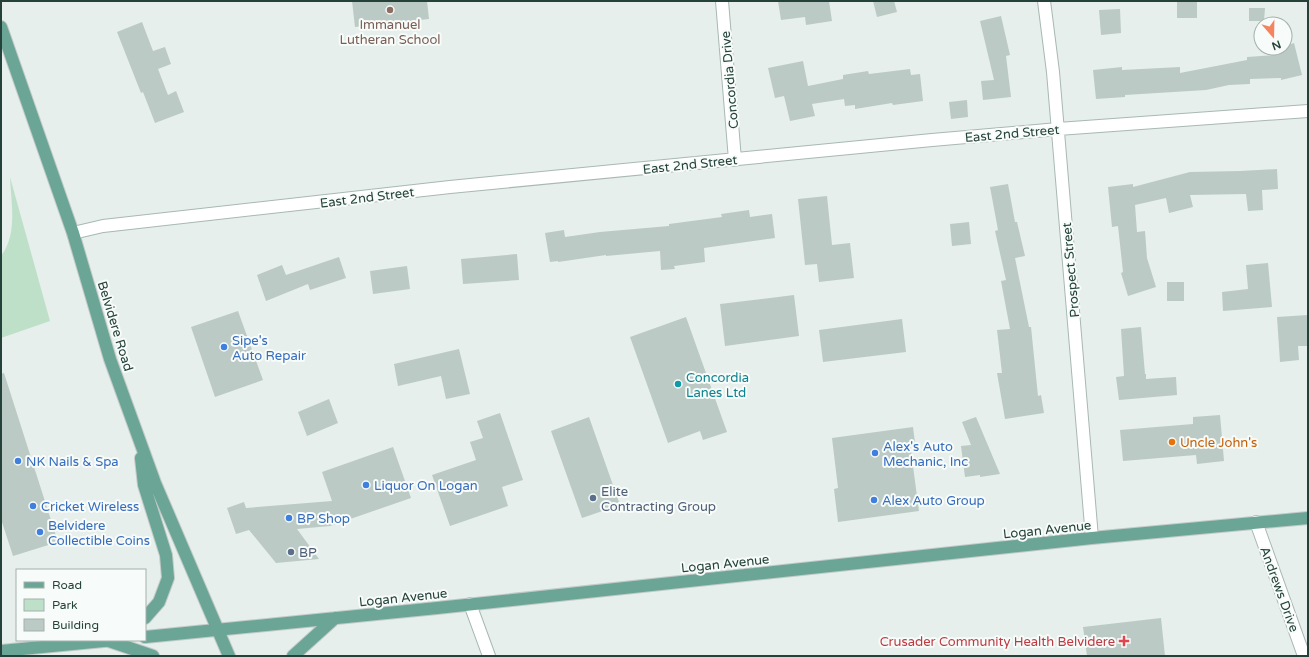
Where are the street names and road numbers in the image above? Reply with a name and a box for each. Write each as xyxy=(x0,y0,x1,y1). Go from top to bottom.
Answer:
street label: Concordia Drive xyxy=(718,30,742,130)
street label: East 2nd Street xyxy=(964,122,1060,146)
street label: East 2nd Street xyxy=(642,152,738,178)
street label: East 2nd Street xyxy=(319,184,415,212)
street label: Prospect Street xyxy=(1059,222,1083,318)
street label: Belvidere Road xyxy=(94,279,136,373)
street label: Logan Avenue xyxy=(1002,517,1092,543)
street label: Andrews Drive xyxy=(1256,544,1302,634)
street label: Logan Avenue xyxy=(680,551,770,577)
street label: Logan Avenue xyxy=(358,585,448,611)

